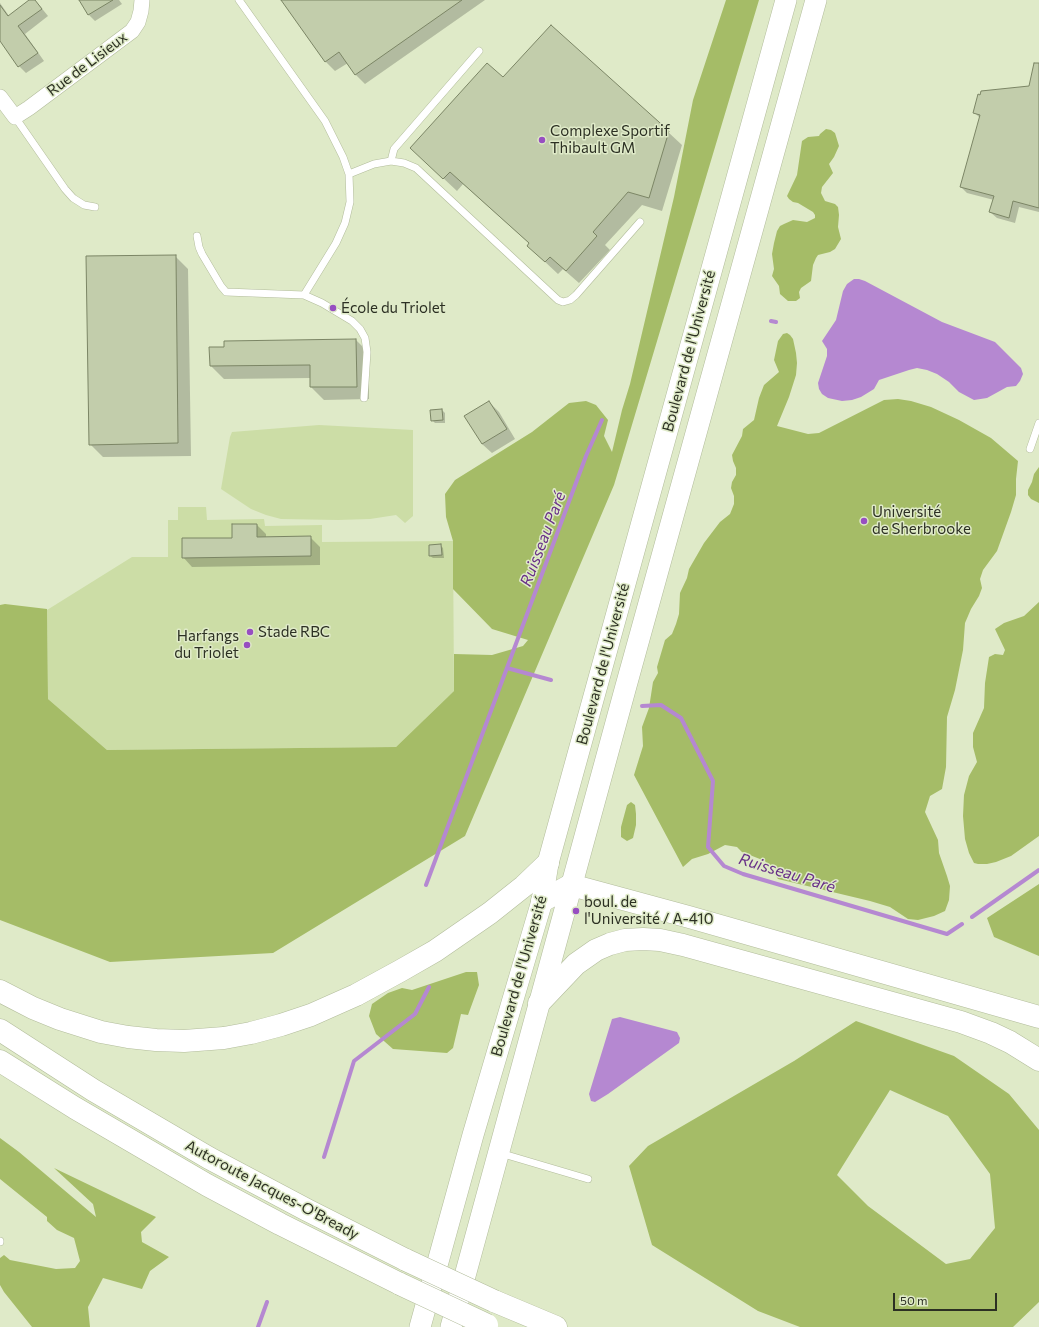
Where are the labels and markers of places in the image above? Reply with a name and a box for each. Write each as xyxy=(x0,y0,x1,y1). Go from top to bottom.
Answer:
place label: Complexe Sportif Thibault GM xyxy=(550,122,670,157)
marker: Complexe Sportif Thibault GM xyxy=(537,135,547,145)
place label: École du Triolet xyxy=(341,299,446,317)
marker: École du Triolet xyxy=(328,303,338,313)
place label: Université de Sherbrooke xyxy=(872,503,971,538)
marker: Université de Sherbrooke xyxy=(859,516,869,526)
place label: Stade RBC xyxy=(258,623,330,641)
place label: Harfangs du Triolet xyxy=(174,627,239,662)
marker: Stade RBC xyxy=(245,627,255,637)
marker: Harfangs du Triolet xyxy=(242,640,252,650)
place label: boul. de l'Université / A-410 xyxy=(584,893,714,928)
marker: boul. de l'Université / A-410 xyxy=(571,906,581,916)

